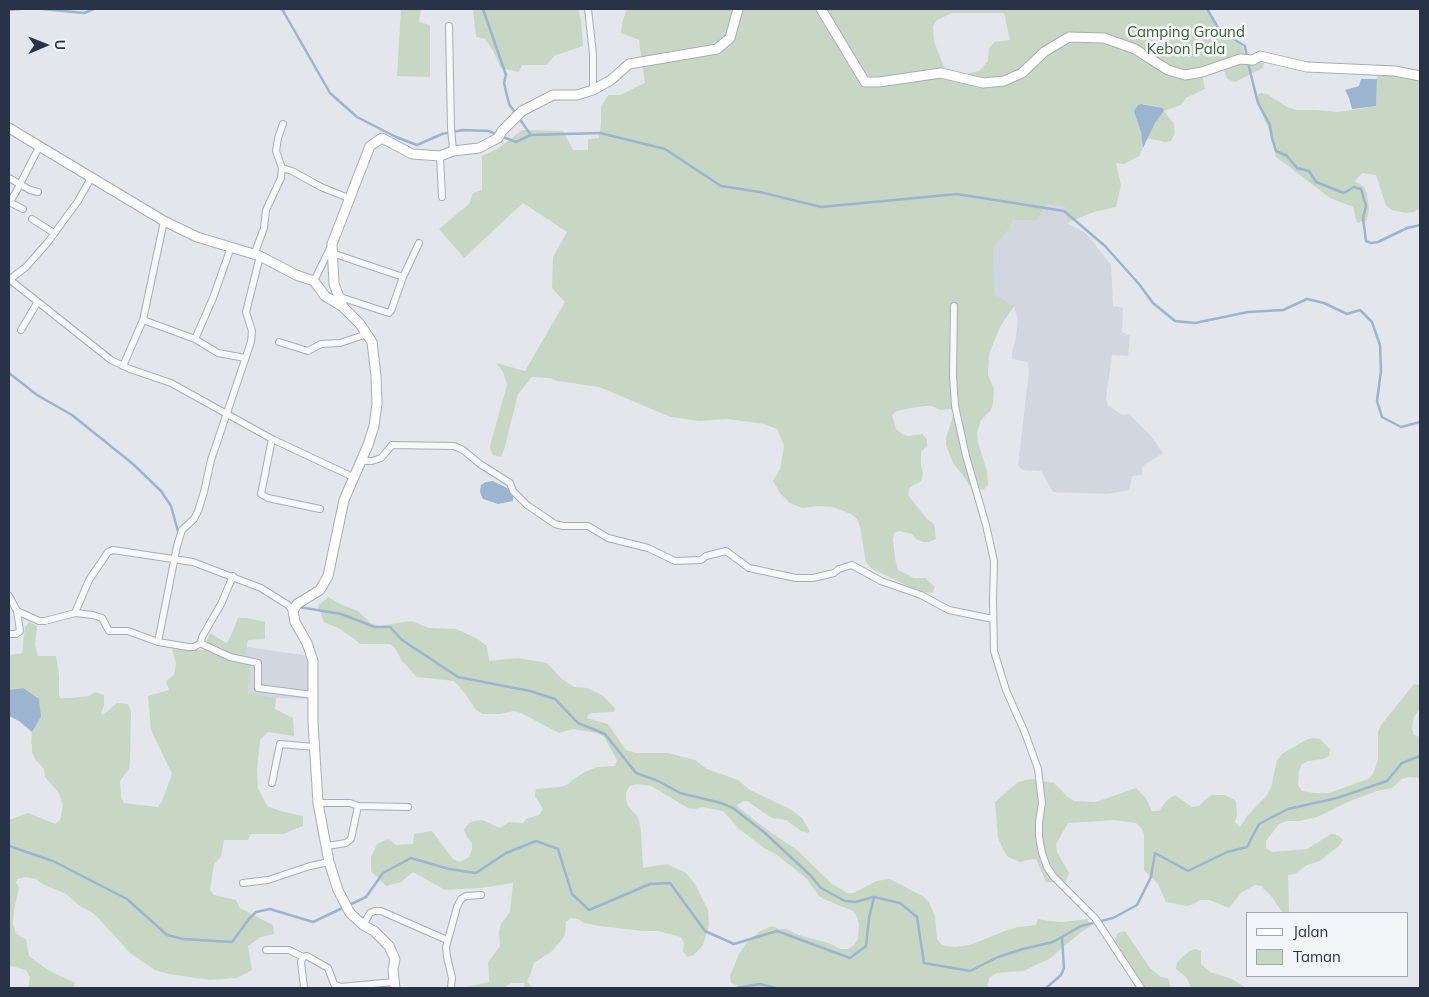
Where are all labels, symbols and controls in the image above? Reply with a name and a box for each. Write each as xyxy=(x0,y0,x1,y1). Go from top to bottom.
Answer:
north arrow xyxy=(20,20,70,70)
park label: Camping Ground Kebon Pala xyxy=(1127,23,1245,58)
text: U xyxy=(51,39,69,50)
legend xyxy=(1246,912,1409,977)
text: Jalan xyxy=(1293,922,1328,941)
text: Taman xyxy=(1293,947,1341,966)

